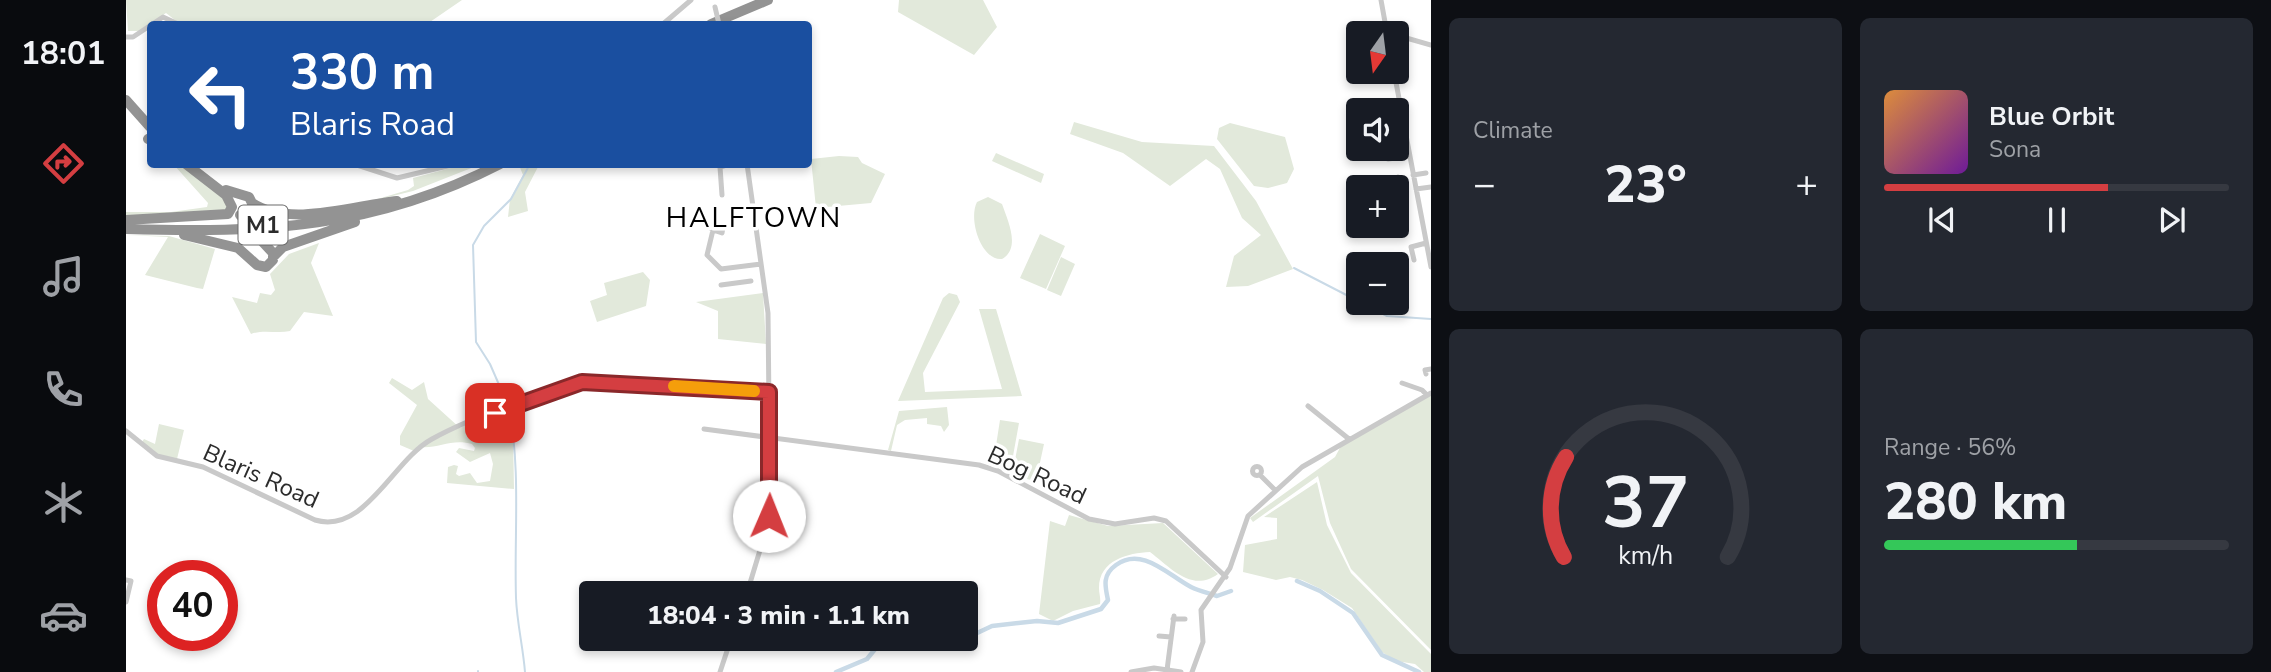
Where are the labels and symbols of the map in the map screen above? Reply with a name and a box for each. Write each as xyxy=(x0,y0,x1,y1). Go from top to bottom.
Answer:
north arrow xyxy=(1346,21,1409,84)
district label: HALFTOWN xyxy=(666,199,842,237)
road number: M1 xyxy=(239,206,288,244)
pin xyxy=(465,383,525,443)
street label: Blaris Road xyxy=(198,436,324,516)
street label: Bog Road xyxy=(982,438,1092,512)
position arrow xyxy=(732,479,806,553)
speed limit sign: 40 xyxy=(147,560,238,651)

